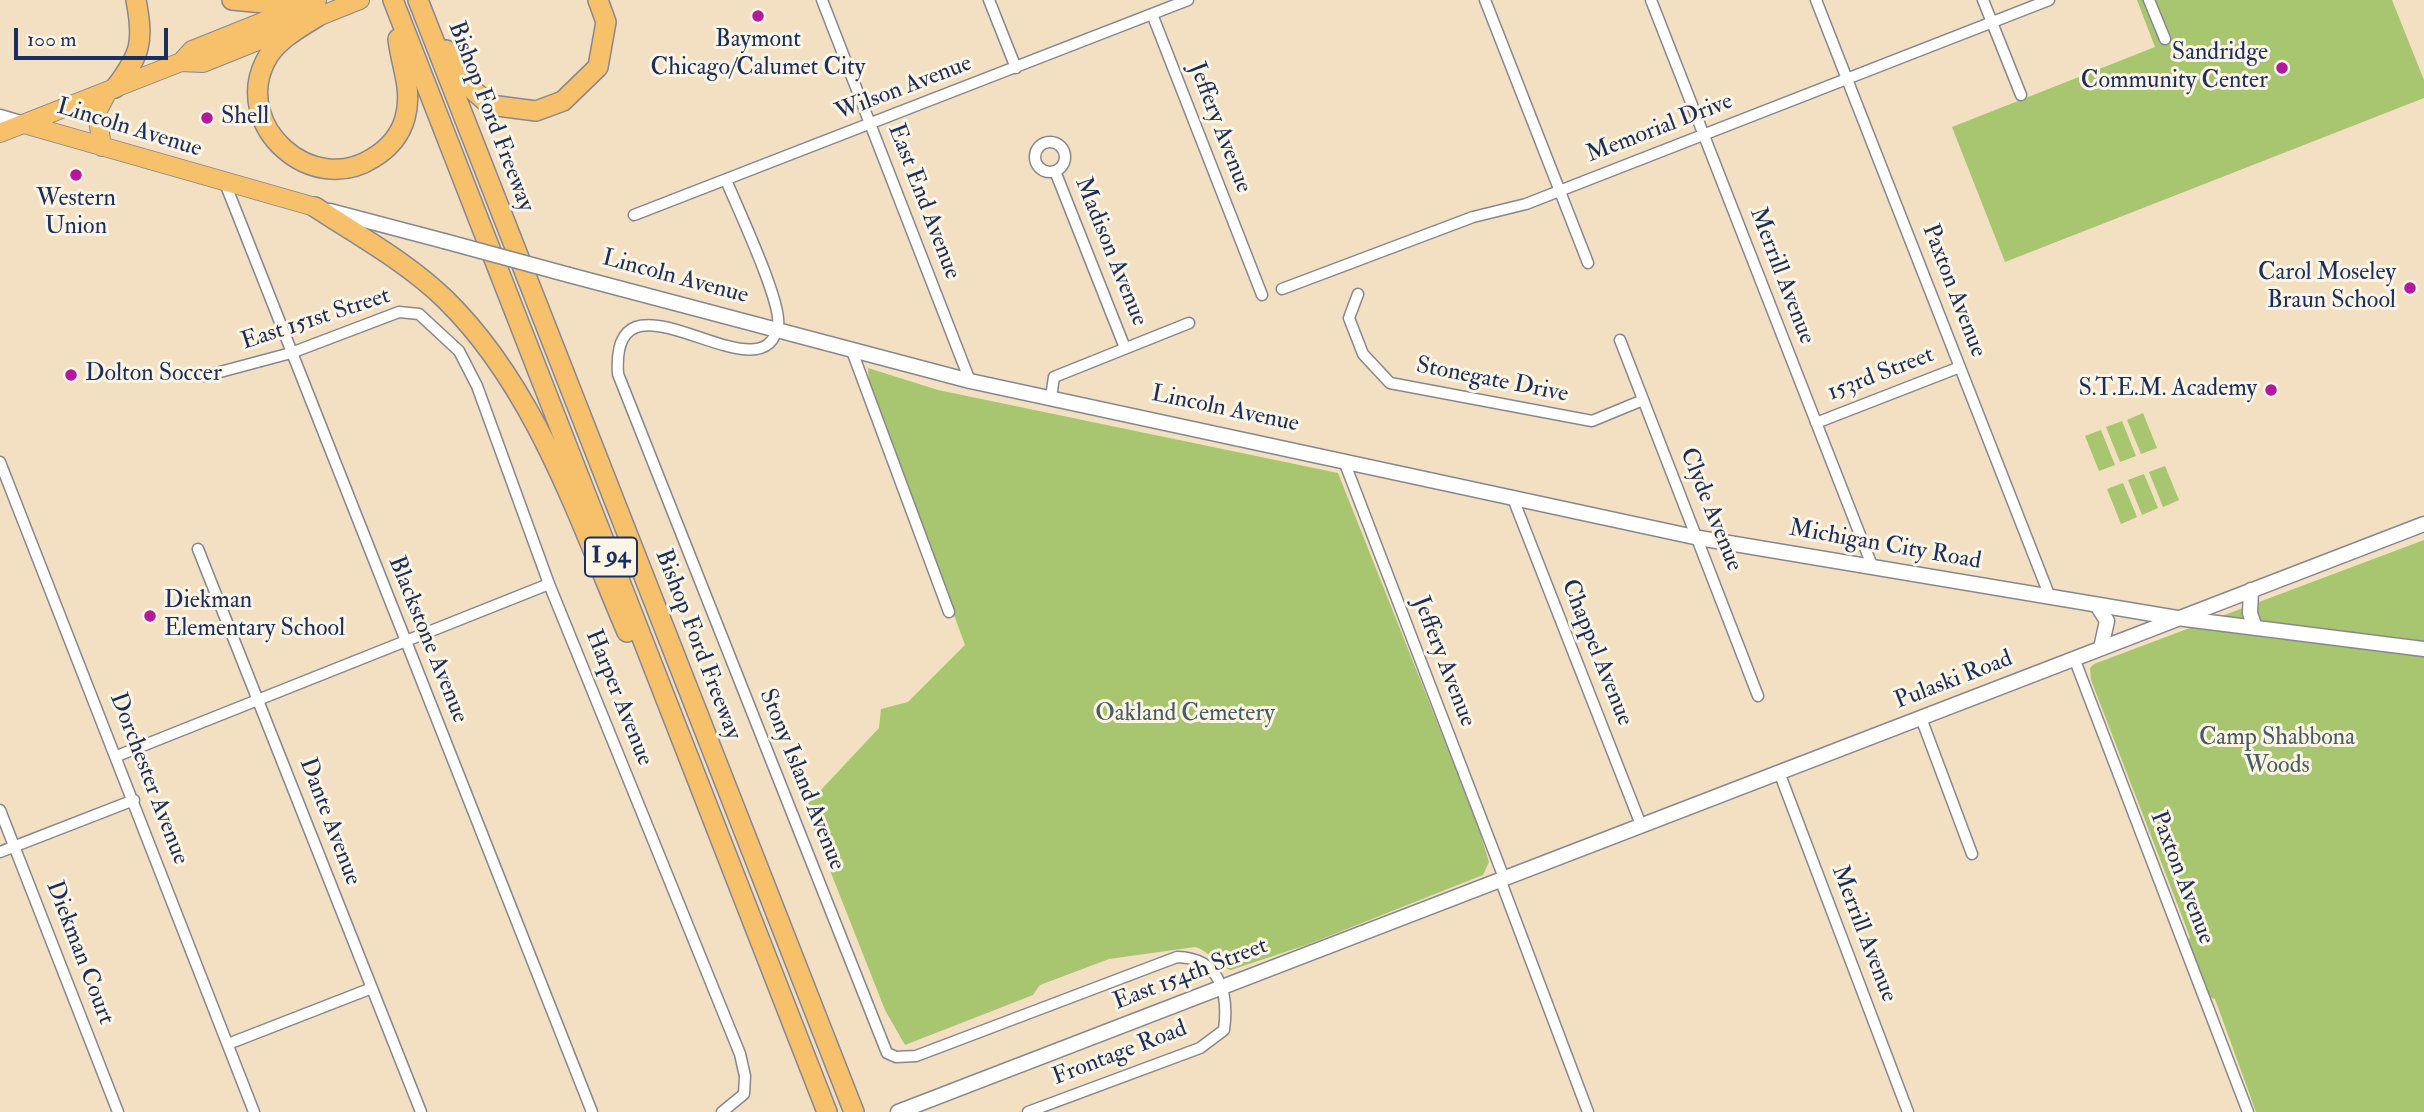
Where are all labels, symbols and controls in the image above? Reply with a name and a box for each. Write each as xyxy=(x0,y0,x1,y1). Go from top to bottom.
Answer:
marker: Baymont Chicago/Calumet City xyxy=(750,8,766,24)
scale bar xyxy=(18,14,172,58)
street label: Bishop Ford Freeway xyxy=(440,18,540,216)
text: 100 m xyxy=(27,26,77,53)
place label: Baymont Chicago/Calumet City xyxy=(651,27,865,83)
place label: Sandridge Community Center xyxy=(2081,40,2268,96)
street label: Wilson Avenue xyxy=(832,50,976,128)
street label: Jeffery Avenue xyxy=(1181,59,1257,197)
marker: Sandridge Community Center xyxy=(2274,60,2290,76)
street label: Memorial Drive xyxy=(1583,88,1737,170)
street label: Lincoln Avenue xyxy=(53,93,205,165)
place label: Shell xyxy=(221,104,269,132)
marker: Shell xyxy=(199,110,215,126)
street label: East End Avenue xyxy=(880,120,966,284)
marker: Western Union xyxy=(68,167,84,183)
street label: Madison Avenue xyxy=(1067,173,1153,331)
place label: Western Union xyxy=(36,186,116,242)
street label: Merrill Avenue xyxy=(1742,204,1820,348)
street label: Paxton Avenue xyxy=(1914,220,1992,362)
street label: Lincoln Avenue xyxy=(599,245,751,311)
place label: Carol Moseley Braun School xyxy=(2258,260,2396,316)
marker: Carol Moseley Braun School xyxy=(2402,280,2418,296)
street label: East 151st Street xyxy=(238,282,394,358)
street label: 153rd Street xyxy=(1824,342,1938,408)
street label: Stonegate Drive xyxy=(1413,352,1571,410)
place label: Dolton Soccer xyxy=(85,361,222,389)
marker: Dolton Soccer xyxy=(63,367,79,383)
place label: S.T.E.M. Academy xyxy=(2079,376,2257,404)
street label: Lincoln Avenue xyxy=(1149,380,1301,440)
marker: S.T.E.M. Academy xyxy=(2263,382,2279,398)
street label: Clyde Avenue xyxy=(1672,444,1748,576)
street label: Michigan City Road xyxy=(1787,515,1983,577)
road number: I 94 xyxy=(585,538,637,576)
street label: Bishop Ford Freeway xyxy=(647,546,747,744)
street label: Blackstone Avenue xyxy=(380,553,474,727)
street label: Chappel Avenue xyxy=(1554,576,1638,730)
place label: Diekman Elementary School xyxy=(164,588,345,644)
street label: Jeffery Avenue xyxy=(1405,593,1481,731)
marker: Diekman Elementary School xyxy=(142,608,158,624)
street label: Harper Avenue xyxy=(578,626,658,770)
street label: Pulaski Road xyxy=(1891,645,2017,717)
street label: Stony Island Avenue xyxy=(752,685,850,875)
street label: Dorchester Avenue xyxy=(102,689,194,869)
park label: Oakland Cemetery xyxy=(1095,701,1275,729)
park label: Camp Shabbona Woods xyxy=(2199,725,2355,781)
street label: Dante Avenue xyxy=(292,754,366,890)
street label: Paxton Avenue xyxy=(2142,807,2220,949)
street label: Merrill Avenue xyxy=(1824,862,1902,1006)
street label: Diekman Court xyxy=(38,877,120,1029)
street label: East 154th Street xyxy=(1110,932,1272,1018)
street label: Frontage Road xyxy=(1049,1015,1191,1093)

